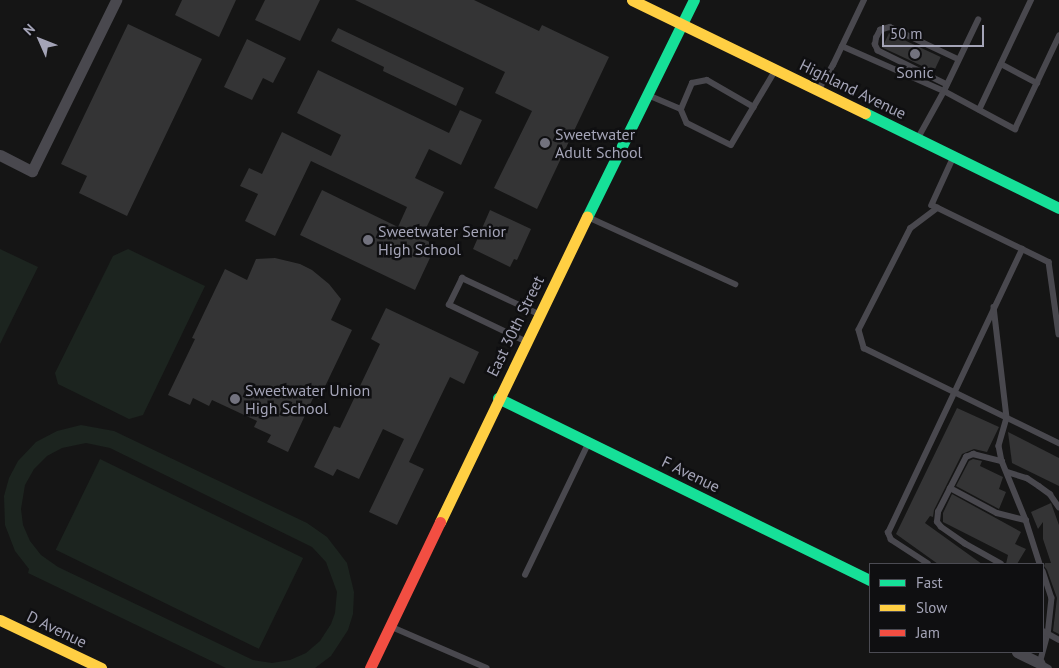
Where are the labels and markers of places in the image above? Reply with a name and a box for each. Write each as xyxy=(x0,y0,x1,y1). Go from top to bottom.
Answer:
marker: Sonic xyxy=(909,48,921,60)
place label: Sonic xyxy=(896,62,934,82)
place label: Sweetwater Adult School xyxy=(555,124,642,162)
marker: Sweetwater Adult School xyxy=(539,137,551,149)
place label: Sweetwater Senior High School xyxy=(378,221,506,259)
marker: Sweetwater Senior High School xyxy=(362,234,374,246)
place label: Sweetwater Union High School xyxy=(245,380,370,418)
marker: Sweetwater Union High School xyxy=(229,393,241,405)

